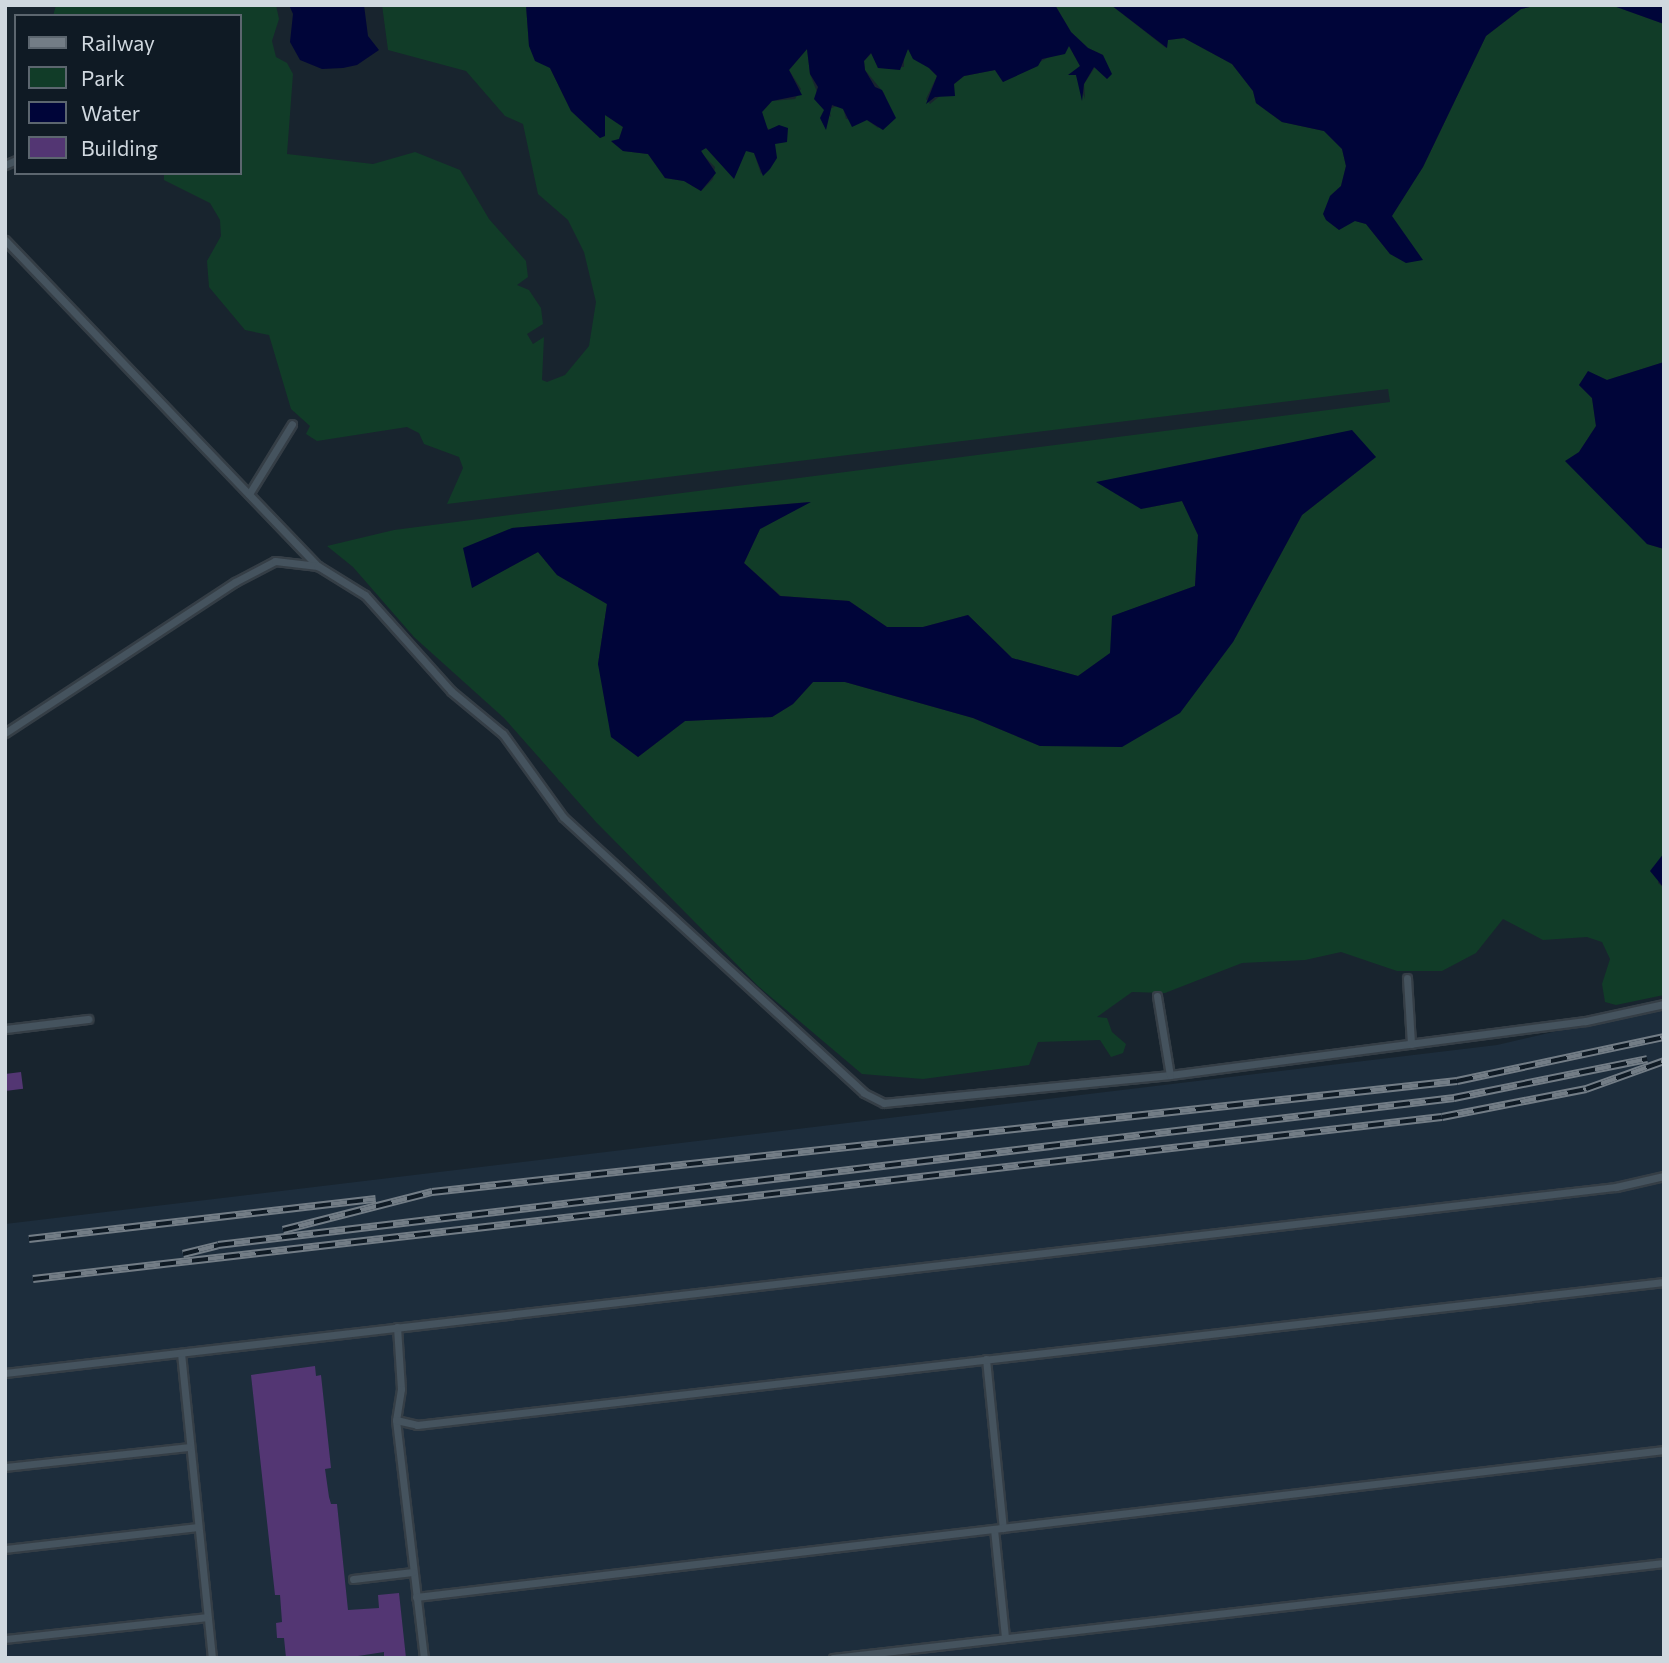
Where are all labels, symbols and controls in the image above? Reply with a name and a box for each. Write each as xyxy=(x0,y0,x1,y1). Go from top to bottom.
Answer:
legend xyxy=(14,14,242,175)
text: Railway xyxy=(81,30,155,55)
text: Park xyxy=(81,65,125,90)
text: Water xyxy=(81,100,140,125)
text: Building xyxy=(81,135,158,160)

